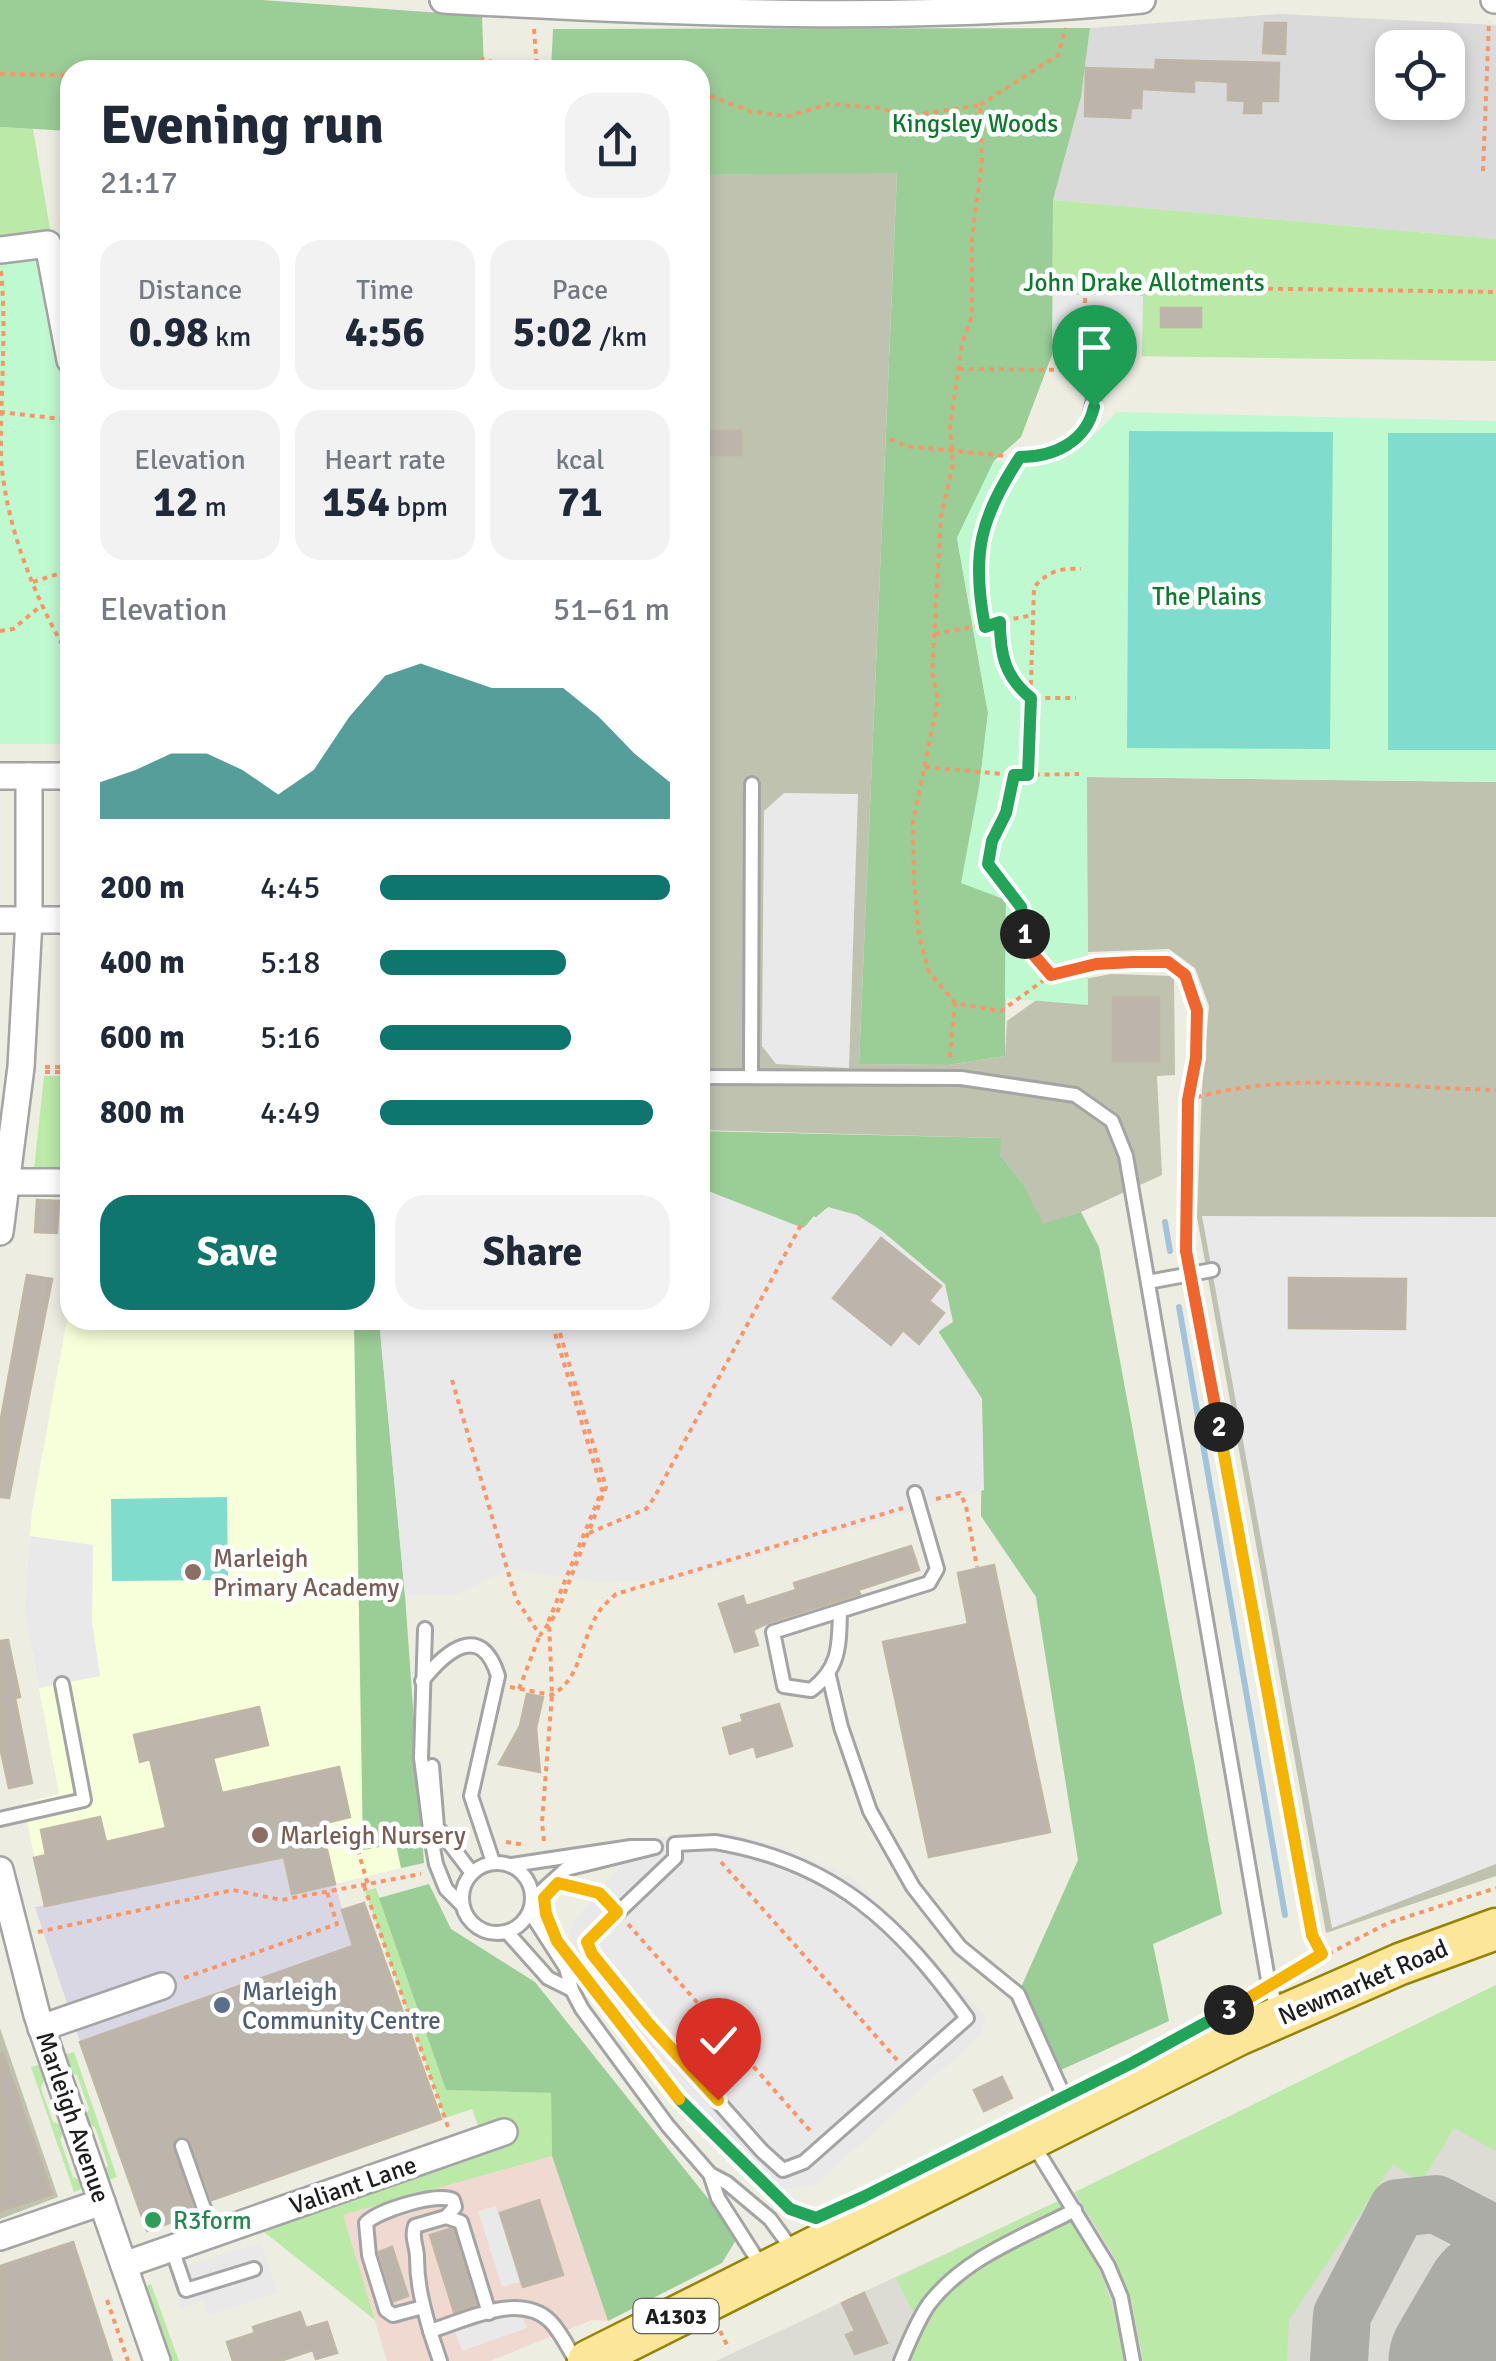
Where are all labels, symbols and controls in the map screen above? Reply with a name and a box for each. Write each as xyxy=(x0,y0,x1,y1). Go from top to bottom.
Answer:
map controls xyxy=(1375,30,1465,120)
button: locate xyxy=(1375,30,1465,120)
text: Evening run xyxy=(100,91,384,159)
button: share xyxy=(565,93,670,198)
park label: Kingsley Woods xyxy=(892,108,1058,139)
text: 21:17 xyxy=(100,163,178,202)
park label: John Drake Allotments xyxy=(1023,267,1265,298)
text: Distance xyxy=(138,273,242,307)
text: Time xyxy=(356,273,414,307)
text: Pace xyxy=(552,273,608,307)
pin xyxy=(1052,305,1137,408)
text: 0.98 xyxy=(129,307,209,358)
text: 4:56 xyxy=(345,307,425,358)
text: 5:02 xyxy=(513,307,593,358)
text: km xyxy=(209,320,251,354)
text: /km xyxy=(593,320,647,354)
icon: arrive xyxy=(1067,320,1122,375)
text: Elevation xyxy=(134,443,246,477)
text: Heart rate xyxy=(324,443,446,477)
text: kcal xyxy=(555,443,605,477)
text: 12 xyxy=(153,477,198,528)
text: 154 xyxy=(322,477,390,528)
text: 71 xyxy=(557,477,603,528)
text: m xyxy=(198,490,227,524)
text: bpm xyxy=(390,490,448,524)
park label: The Plains xyxy=(1152,581,1262,612)
text: Elevation xyxy=(100,590,227,629)
text: 51–61 m xyxy=(553,590,670,629)
text: 200 m xyxy=(100,868,185,907)
text: 4:45 xyxy=(260,868,320,907)
pin: 1 xyxy=(1000,909,1050,959)
text: 1 xyxy=(1017,917,1033,951)
text: 400 m xyxy=(100,943,185,982)
text: 5:18 xyxy=(260,943,320,982)
text: 600 m xyxy=(100,1018,185,1057)
text: 5:16 xyxy=(260,1018,320,1057)
text: 800 m xyxy=(100,1093,185,1132)
text: 4:49 xyxy=(260,1093,320,1132)
button: Save xyxy=(100,1195,375,1310)
button: Share xyxy=(395,1195,670,1310)
pin: 2 xyxy=(1194,1402,1244,1452)
text: 2 xyxy=(1211,1410,1227,1444)
place label: Marleigh Primary Academy xyxy=(213,1543,400,1603)
marker: Marleigh Primary Academy xyxy=(182,1561,204,1583)
place label: Marleigh Nursery xyxy=(280,1820,466,1851)
marker: Marleigh Nursery xyxy=(249,1824,271,1846)
street label: Newmarket Road xyxy=(1273,1932,1453,2032)
place label: Marleigh Community Centre xyxy=(242,1976,441,2036)
pin: 3 xyxy=(1204,1985,1254,2035)
text: 3 xyxy=(1221,1993,1237,2027)
marker: Marleigh Community Centre xyxy=(211,1994,233,2016)
pin xyxy=(676,1998,761,2101)
icon: check xyxy=(691,2013,746,2068)
street label: Marleigh Avenue xyxy=(29,2027,117,2207)
street label: Valiant Lane xyxy=(285,2149,421,2221)
place label: R3form xyxy=(173,2205,252,2236)
marker: R3form xyxy=(142,2209,164,2231)
road number: A1303 xyxy=(634,2299,718,2333)

